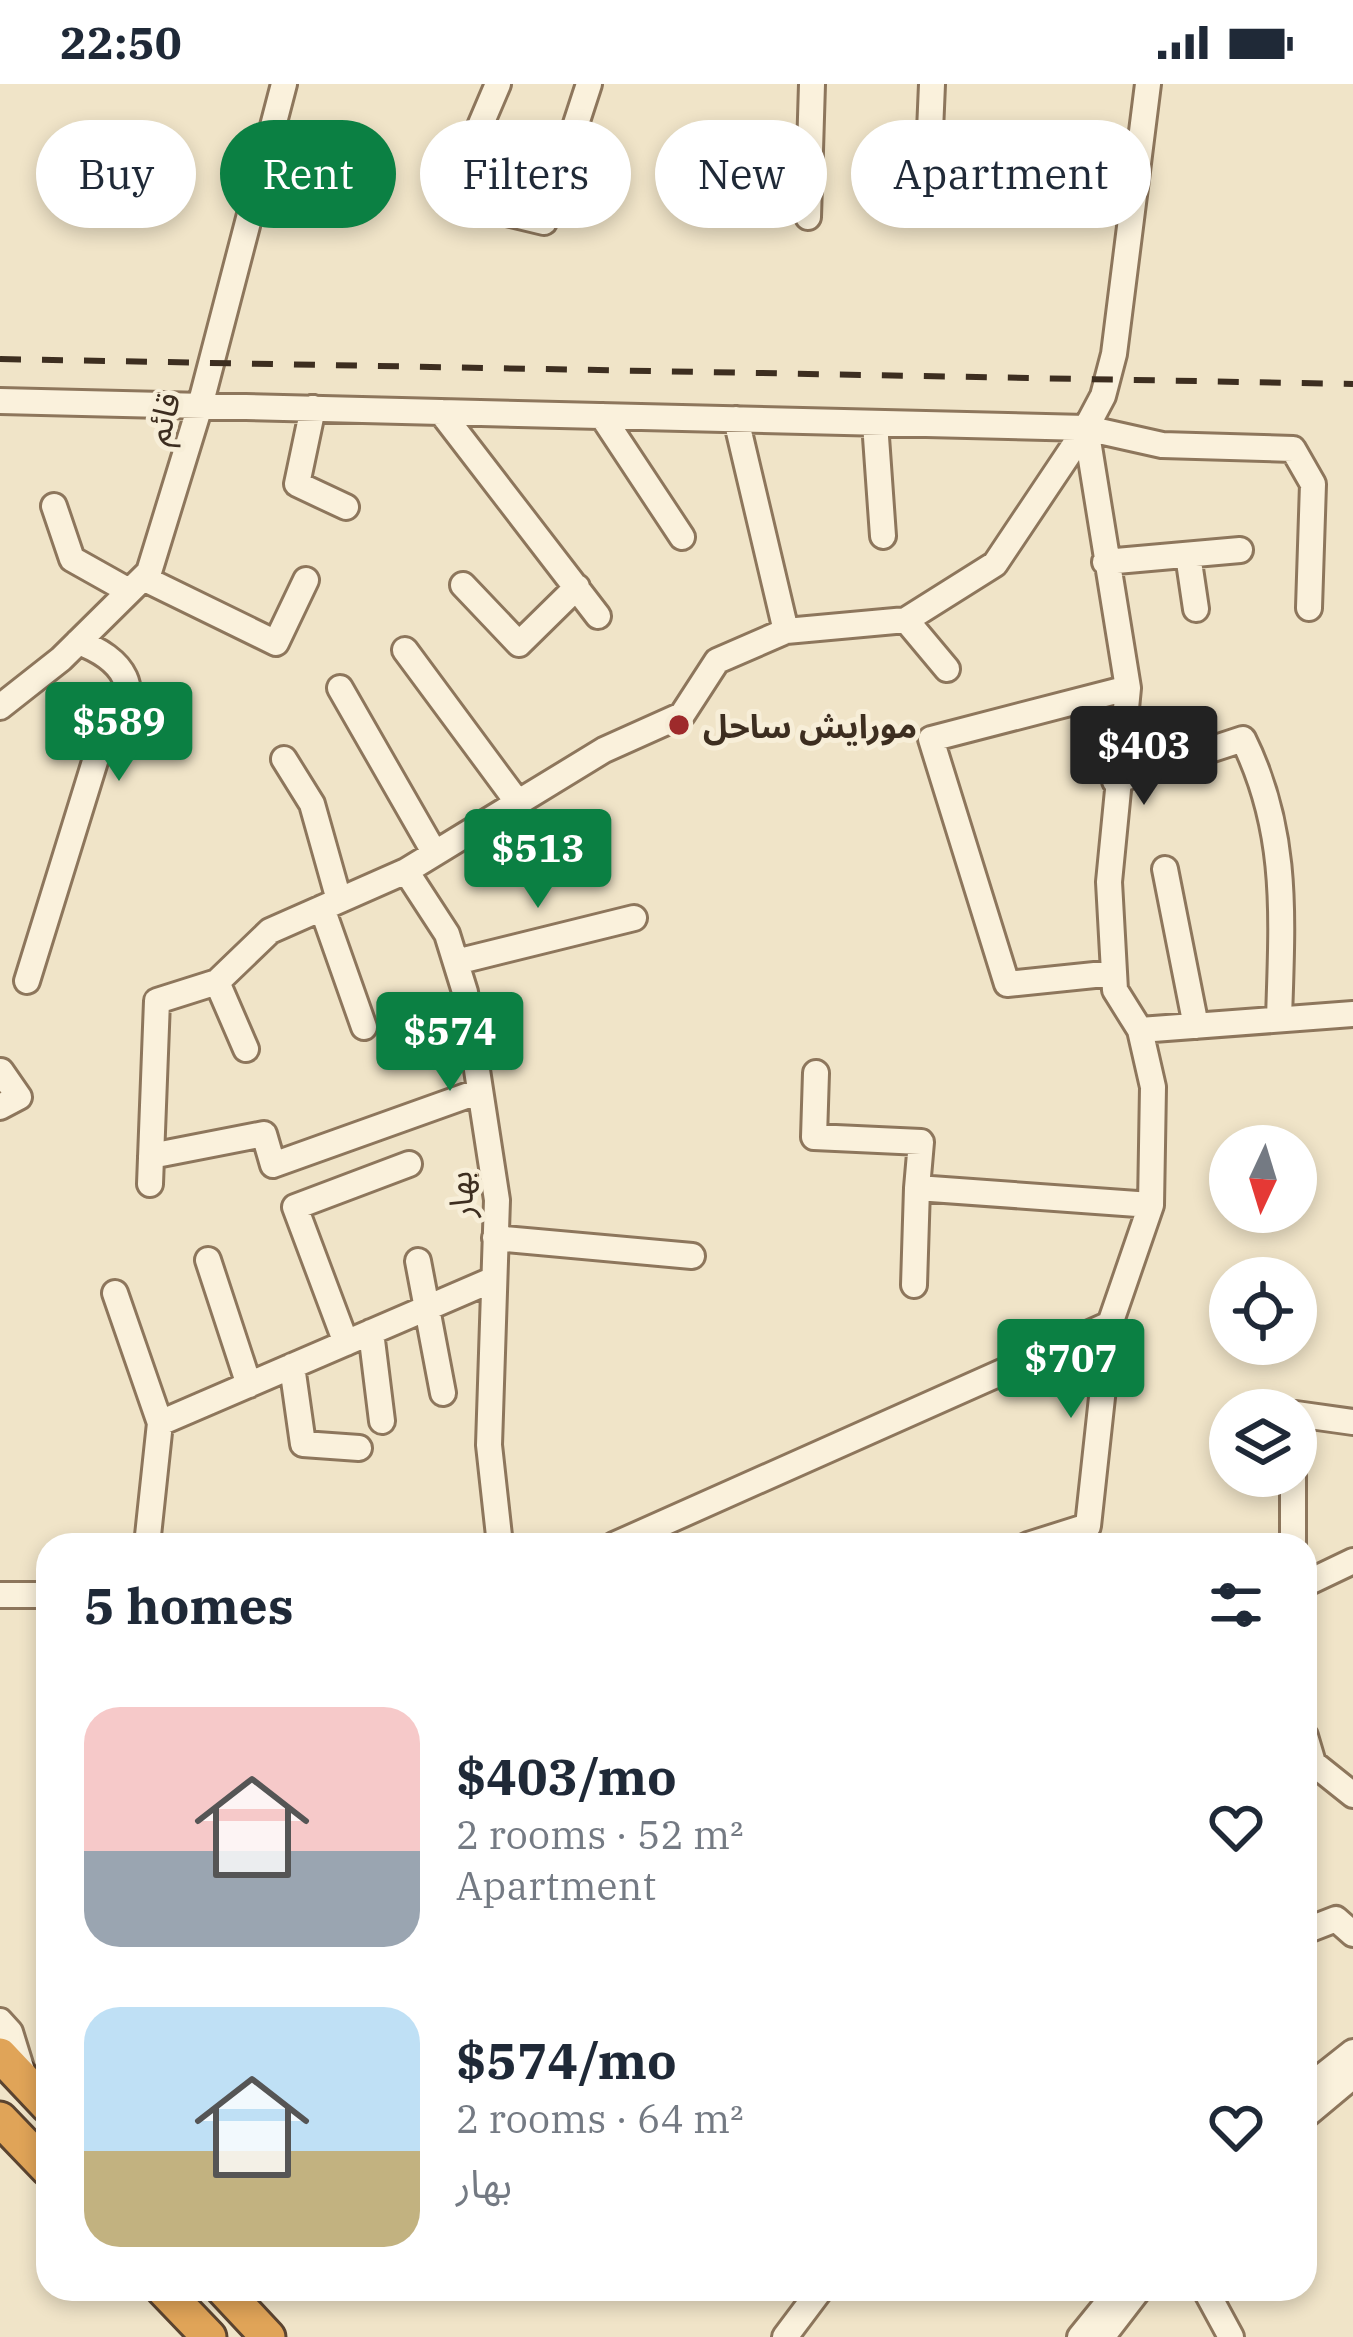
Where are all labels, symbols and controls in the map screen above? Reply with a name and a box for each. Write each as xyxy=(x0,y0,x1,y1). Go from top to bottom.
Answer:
text: 22:50 xyxy=(60,13,182,71)
chip: Buy xyxy=(36,120,196,228)
chip: Rent xyxy=(220,120,396,228)
chip: Filters xyxy=(420,120,631,228)
chip: New xyxy=(655,120,827,228)
chip: Apartment xyxy=(851,120,1151,228)
street label: قائم xyxy=(135,387,194,450)
pin: $589 xyxy=(48,682,190,784)
text: $589 xyxy=(72,695,166,746)
place label: مورایش ساحل xyxy=(703,704,917,747)
pin: $403 xyxy=(1073,706,1215,808)
marker: مورایش ساحل xyxy=(666,712,692,738)
text: $403 xyxy=(1097,719,1191,770)
pin: $513 xyxy=(467,809,609,911)
text: $513 xyxy=(491,822,585,873)
pin: $574 xyxy=(379,992,521,1094)
text: $574 xyxy=(403,1005,497,1056)
north arrow xyxy=(1209,1125,1317,1233)
map controls xyxy=(1209,1125,1317,1497)
street label: بهار xyxy=(437,1170,483,1221)
button: locate xyxy=(1209,1257,1317,1365)
pin: $707 xyxy=(1000,1319,1142,1421)
text: $707 xyxy=(1024,1332,1118,1383)
button: layers xyxy=(1209,1389,1317,1497)
text: 5 homes xyxy=(84,1572,294,1638)
icon: filters xyxy=(1203,1572,1269,1638)
text: $403/mo xyxy=(456,1743,677,1809)
icon: home xyxy=(180,1755,324,1899)
icon: heart xyxy=(1203,1794,1269,1860)
text: 2 rooms · 52 m² xyxy=(456,1809,744,1860)
text: Apartment xyxy=(456,1860,656,1911)
text: $574/mo xyxy=(456,2027,677,2093)
icon: home xyxy=(180,2055,324,2199)
text: 2 rooms · 64 m² xyxy=(456,2093,744,2144)
icon: heart xyxy=(1203,2094,1269,2160)
text: بهار xyxy=(456,2158,512,2209)

